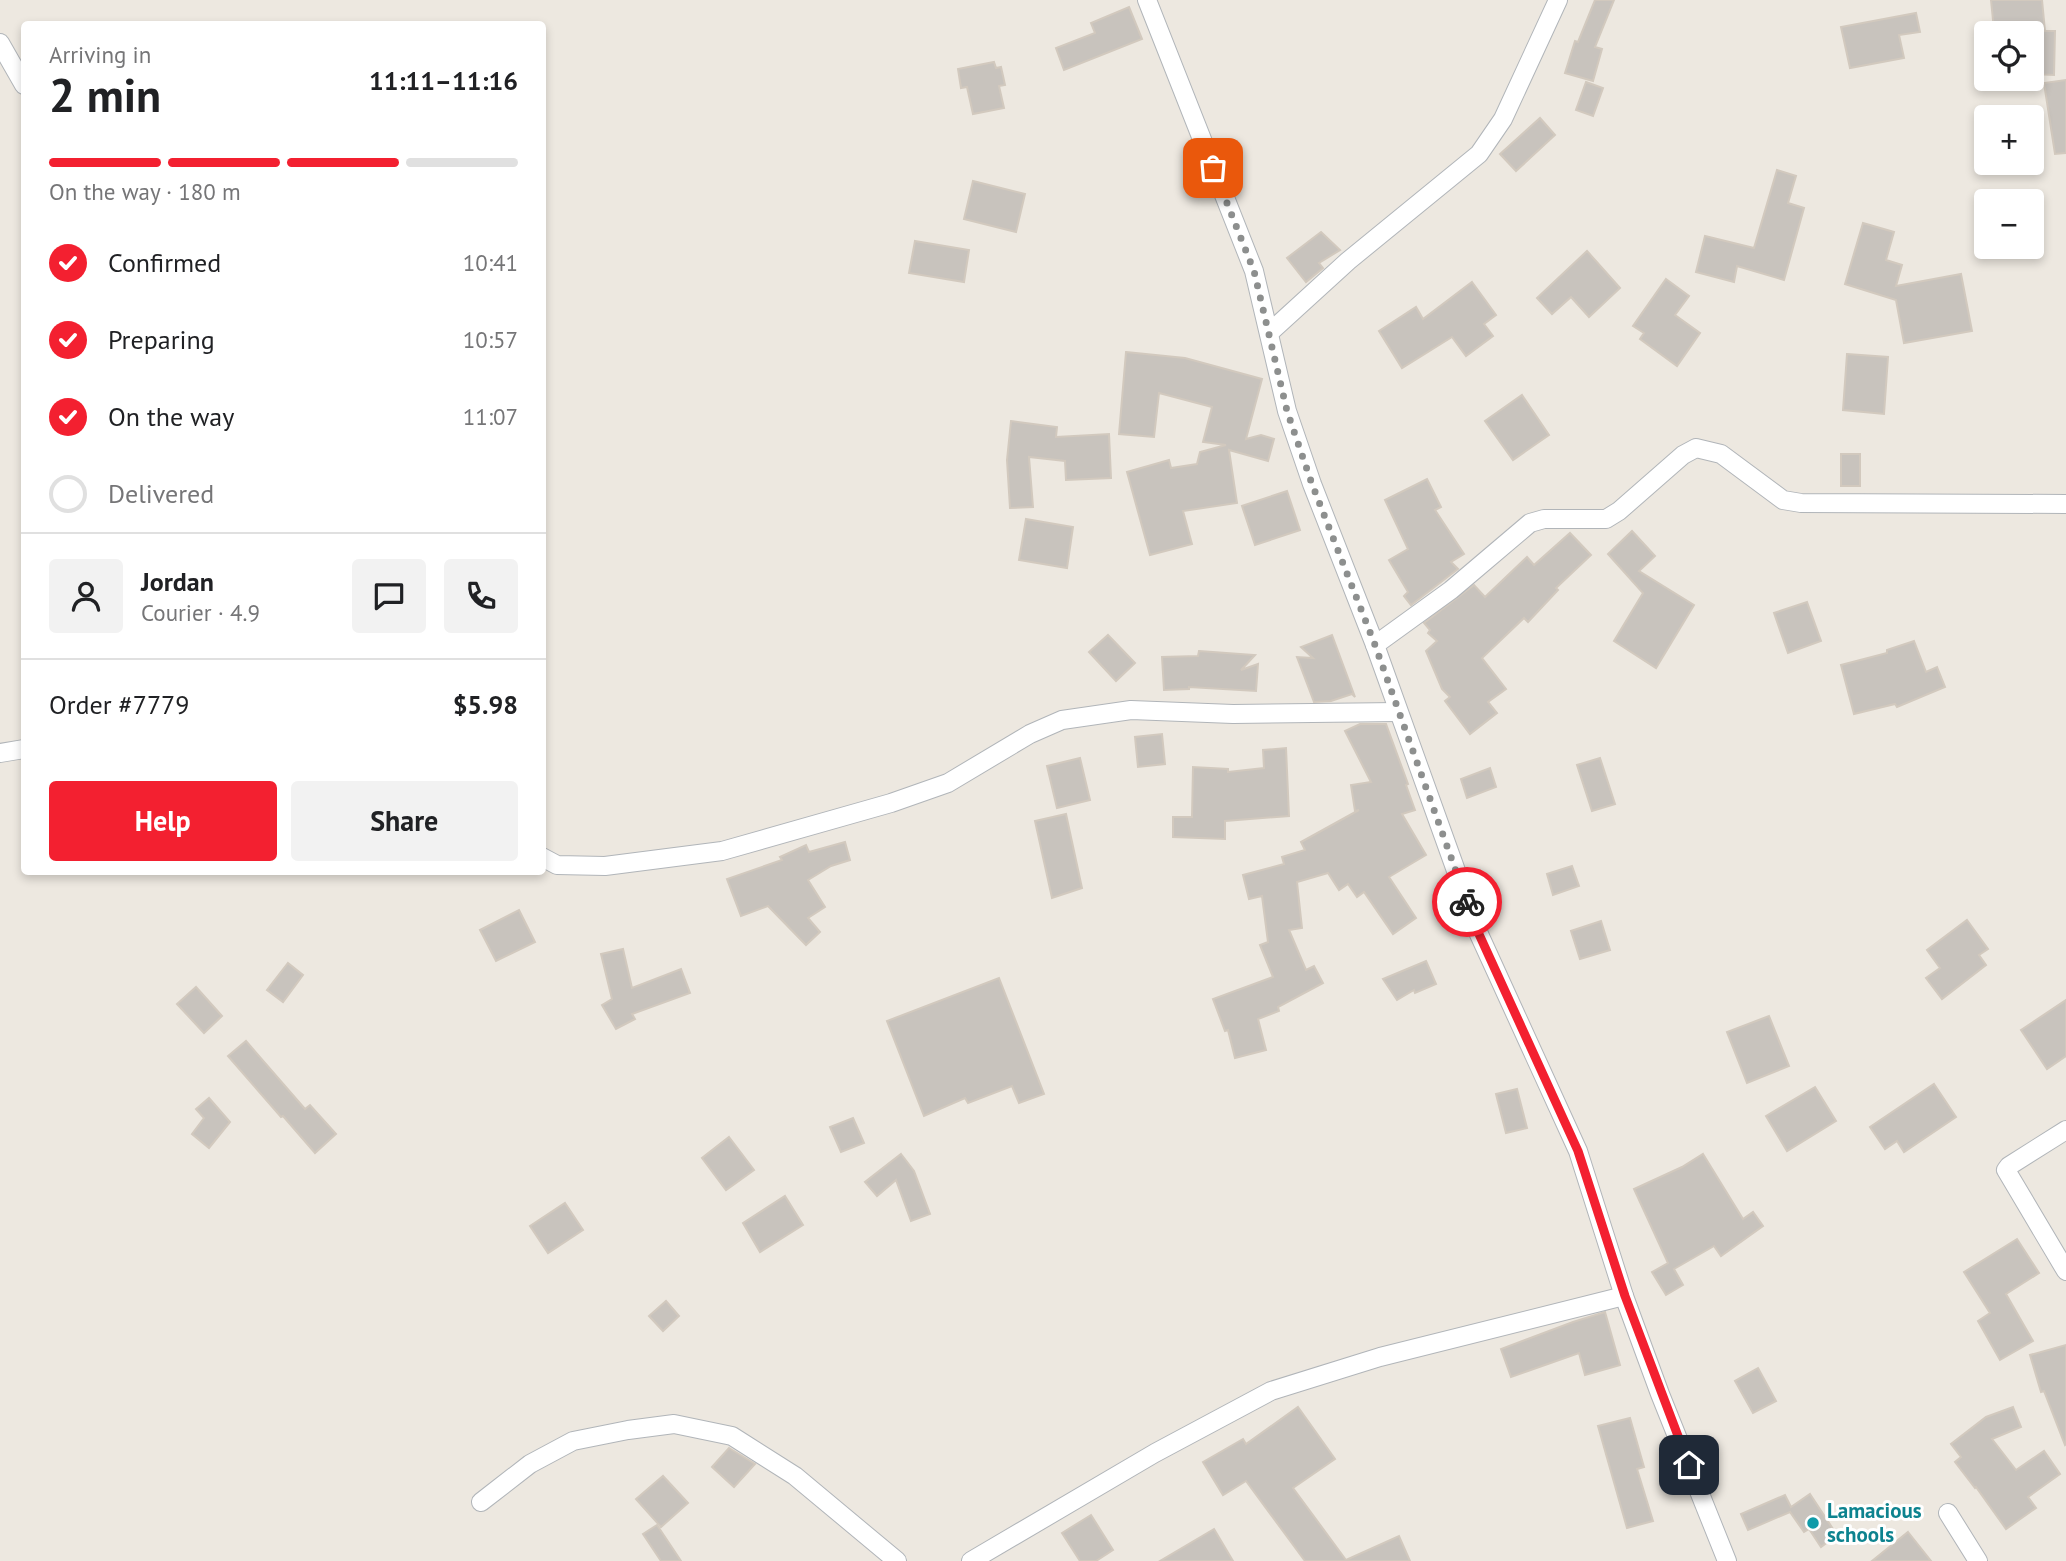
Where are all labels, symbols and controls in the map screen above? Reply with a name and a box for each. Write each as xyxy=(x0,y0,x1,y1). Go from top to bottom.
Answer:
map controls xyxy=(1974,21,2044,259)
button: locate xyxy=(1974,21,2044,91)
text: Arriving in xyxy=(49,40,151,69)
text: 11:11–11:16 xyxy=(369,64,518,97)
text: 2 min xyxy=(49,65,161,125)
button: + xyxy=(1974,105,2044,175)
pin xyxy=(1183,138,1243,198)
icon: bag xyxy=(1194,149,1232,187)
text: On the way · 180 m xyxy=(49,177,241,206)
button: − xyxy=(1974,189,2044,259)
icon: check xyxy=(49,244,87,282)
text: Confirmed xyxy=(108,246,221,279)
text: 10:41 xyxy=(463,248,518,277)
icon: check xyxy=(49,321,87,359)
text: Preparing xyxy=(108,323,215,356)
text: 10:57 xyxy=(463,325,518,354)
icon: check xyxy=(49,398,87,436)
text: On the way xyxy=(108,400,234,433)
text: 11:07 xyxy=(463,402,518,431)
text: Delivered xyxy=(108,477,214,510)
button: person xyxy=(49,559,123,633)
button: chat xyxy=(352,559,426,633)
button: phone xyxy=(444,559,518,633)
text: Jordan xyxy=(141,565,214,598)
text: Courier · 4.9 xyxy=(141,598,260,627)
text: Order #7779 xyxy=(49,688,189,721)
text: $5.98 xyxy=(453,688,518,721)
button: Help xyxy=(49,781,277,861)
button: Share xyxy=(291,781,518,861)
courier xyxy=(1432,867,1502,937)
icon: bike xyxy=(1448,883,1486,921)
pin xyxy=(1659,1435,1719,1495)
icon: home xyxy=(1670,1446,1708,1484)
place label: Lamacious schools xyxy=(1827,1497,1922,1548)
marker: Lamacious schools xyxy=(1805,1515,1821,1531)

